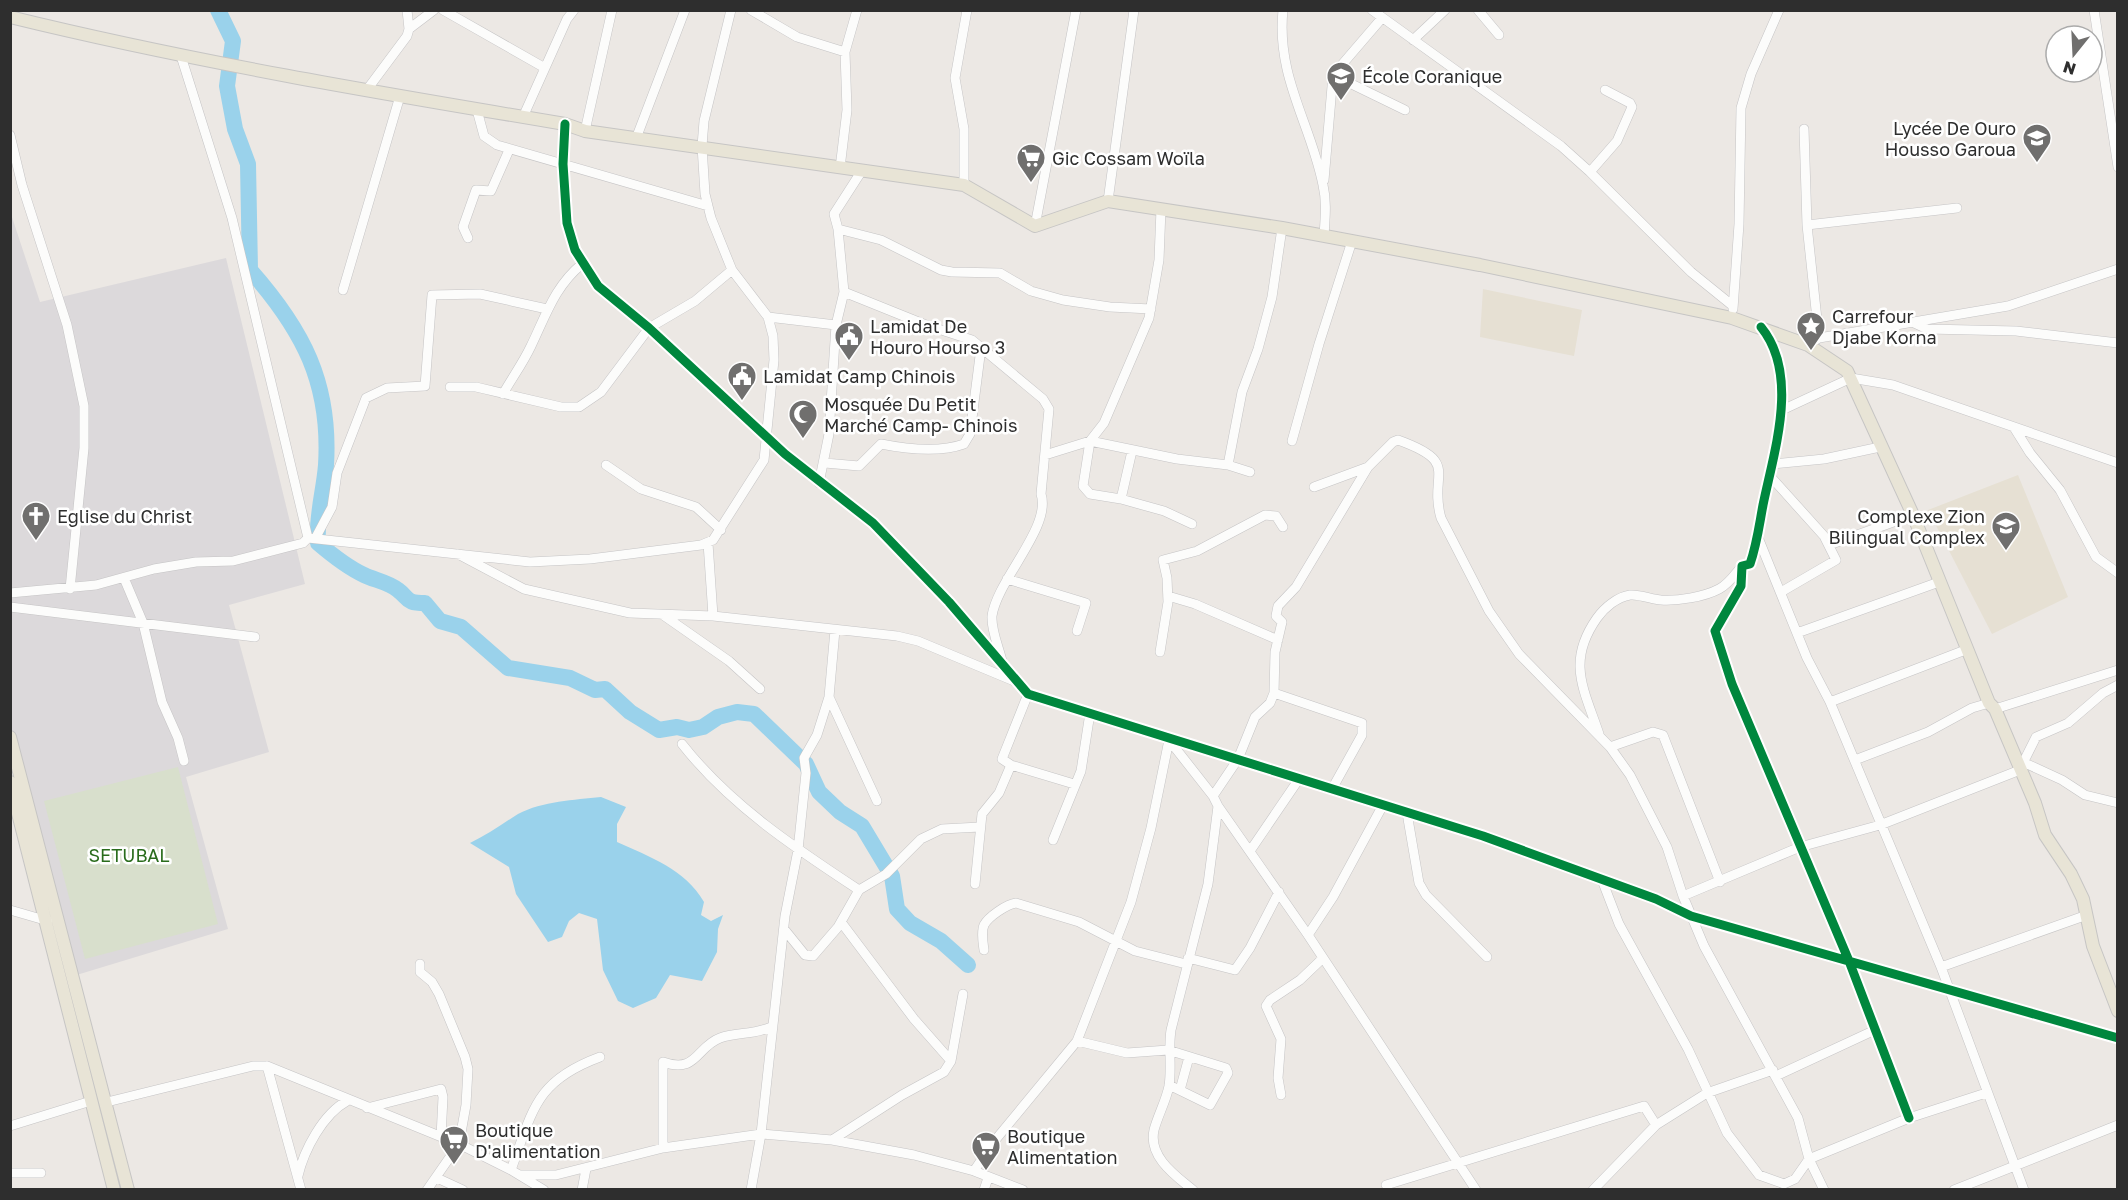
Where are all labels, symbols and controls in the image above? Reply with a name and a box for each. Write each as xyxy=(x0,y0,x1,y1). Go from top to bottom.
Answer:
north arrow xyxy=(2044,24,2104,84)
text: N xyxy=(2060,57,2078,80)
school or university icon: École Coranique xyxy=(1325,60,1357,102)
place label: École Coranique xyxy=(1362,65,1502,87)
place label: Lycée De Ouro Housso Garoua xyxy=(1885,117,2016,160)
school or university icon: Lycée De Ouro Housso Garoua xyxy=(2021,122,2053,164)
supermarket icon: Gic Cossam Woïla xyxy=(1015,142,1047,184)
place label: Gic Cossam Woïla xyxy=(1052,147,1205,169)
place label: Carrefour Djabe Korna xyxy=(1832,305,1937,348)
place icon: Carrefour Djabe Korna xyxy=(1795,310,1827,352)
place label: Lamidat De Houro Hourso 3 xyxy=(870,315,1005,358)
public building icon: Lamidat De Houro Hourso 3 xyxy=(833,320,865,362)
public building icon: Lamidat Camp Chinois xyxy=(726,360,758,402)
place label: Lamidat Camp Chinois xyxy=(763,365,955,387)
place label: Mosquée Du Petit Marché Camp- Chinois xyxy=(824,393,1017,436)
mosque icon: Mosquée Du Petit Marché Camp- Chinois xyxy=(787,398,819,440)
church icon: Eglise du Christ xyxy=(20,500,52,542)
place label: Eglise du Christ xyxy=(57,505,192,527)
place label: Complexe Zion Bilingual Complex xyxy=(1828,505,1985,548)
school or university icon: Complexe Zion Bilingual Complex xyxy=(1990,510,2022,552)
park label: SETUBAL xyxy=(89,844,170,866)
place label: Boutique D'alimentation xyxy=(475,1119,601,1162)
supermarket icon: Boutique D'alimentation xyxy=(438,1124,470,1166)
place label: Boutique Alimentation xyxy=(1007,1125,1118,1168)
supermarket icon: Boutique Alimentation xyxy=(970,1130,1002,1172)

